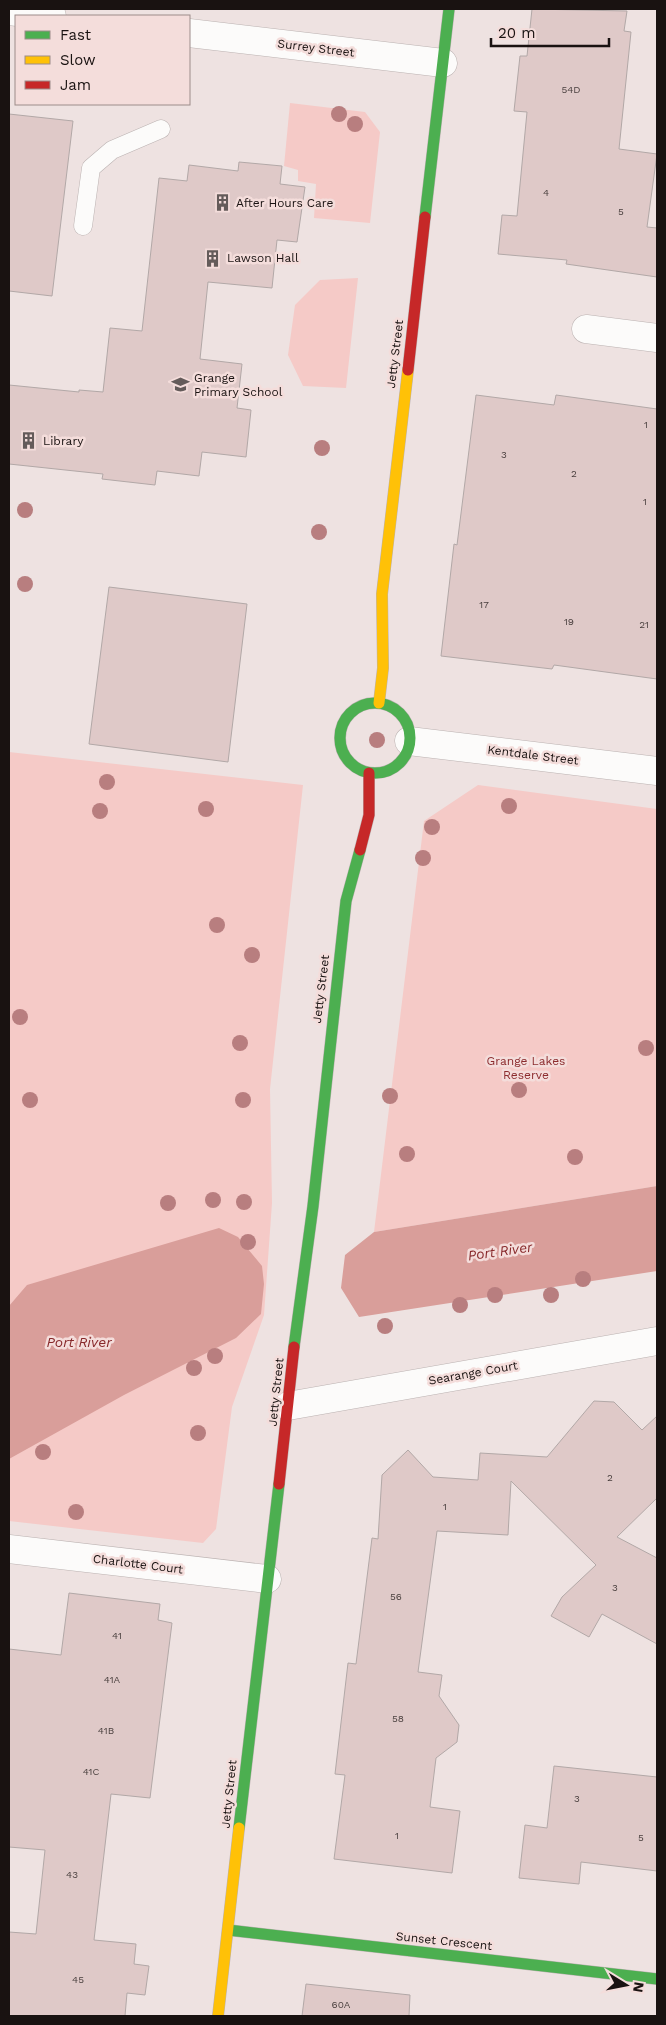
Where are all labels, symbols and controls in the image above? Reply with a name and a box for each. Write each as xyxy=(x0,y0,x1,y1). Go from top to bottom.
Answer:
legend xyxy=(15,15,190,105)
scale bar xyxy=(491,15,608,47)
text: 20 m xyxy=(498,24,536,42)
text: Fast xyxy=(60,26,92,44)
street label: Surrey Street xyxy=(277,36,355,60)
text: Slow xyxy=(60,51,96,69)
text: Jam xyxy=(60,76,91,94)
house number: 54D xyxy=(561,84,581,95)
house number: 4 xyxy=(543,187,549,198)
building icon: After Hours Care xyxy=(212,193,232,213)
place label: After Hours Care xyxy=(236,196,334,210)
house number: 5 xyxy=(618,206,624,217)
building icon: Lawson Hall xyxy=(203,248,223,268)
place label: Lawson Hall xyxy=(227,251,299,265)
street label: Jetty Street xyxy=(384,319,406,389)
place label: Grange Primary School xyxy=(194,371,283,399)
school or university icon: Grange Primary School xyxy=(170,375,190,395)
house number: 1 xyxy=(644,419,648,430)
building icon: Library xyxy=(19,431,39,451)
place label: Library xyxy=(43,434,84,448)
house number: 3 xyxy=(501,449,507,460)
house number: 2 xyxy=(571,468,577,479)
house number: 1 xyxy=(643,496,647,507)
house number: 17 xyxy=(479,599,489,610)
house number: 19 xyxy=(564,616,574,627)
house number: 21 xyxy=(639,619,649,630)
street label: Kentdale Street xyxy=(487,742,579,768)
street label: Jetty Street xyxy=(310,954,332,1024)
park label: Grange Lakes Reserve xyxy=(487,1054,565,1082)
water label: Port River xyxy=(467,1238,534,1263)
water label: Port River xyxy=(46,1334,112,1350)
street label: Jetty Street xyxy=(265,1357,287,1427)
street label: Searange Court xyxy=(427,1358,519,1388)
house number: 2 xyxy=(607,1472,613,1483)
house number: 1 xyxy=(443,1501,447,1512)
street label: Charlotte Court xyxy=(92,1552,184,1576)
house number: 3 xyxy=(612,1582,618,1593)
house number: 56 xyxy=(390,1591,402,1602)
house number: 41 xyxy=(112,1630,122,1641)
house number: 41A xyxy=(104,1674,121,1685)
house number: 58 xyxy=(392,1713,404,1724)
house number: 41B xyxy=(98,1725,114,1736)
street label: Jetty Street xyxy=(218,1759,240,1829)
house number: 41C xyxy=(83,1766,99,1777)
house number: 3 xyxy=(574,1793,580,1804)
house number: 1 xyxy=(395,1830,399,1841)
house number: 5 xyxy=(638,1832,644,1843)
house number: 43 xyxy=(66,1869,78,1880)
street label: Sunset Crescent xyxy=(395,1929,493,1953)
north arrow xyxy=(601,1960,651,2010)
house number: 45 xyxy=(72,1974,84,1985)
text: N xyxy=(630,1981,648,1994)
house number: 60A xyxy=(332,1999,351,2010)

